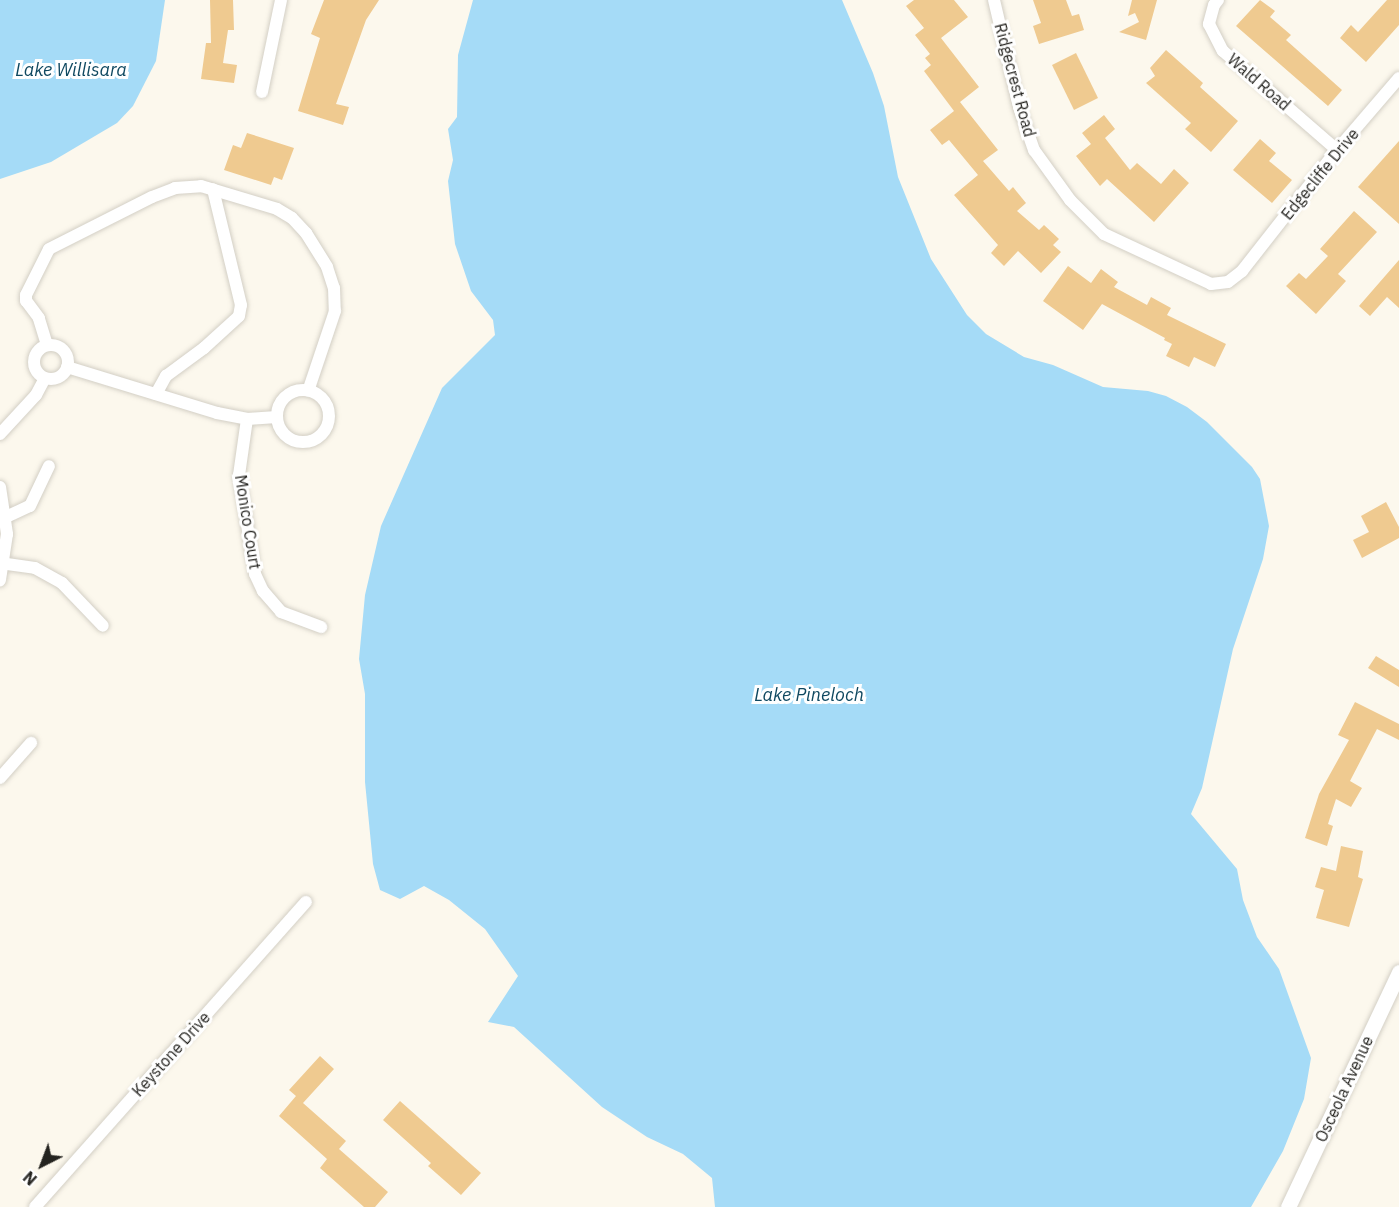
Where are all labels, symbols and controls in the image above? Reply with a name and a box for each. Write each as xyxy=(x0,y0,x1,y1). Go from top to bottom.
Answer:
street label: Ridgecrest Road xyxy=(991,21,1039,139)
street label: Wald Road xyxy=(1224,50,1294,114)
water label: Lake Willisara xyxy=(15,59,127,81)
street label: Edgecliffe Drive xyxy=(1277,124,1363,224)
street label: Monico Court xyxy=(231,473,265,571)
water label: Lake Pineloch xyxy=(754,684,864,706)
street label: Keystone Drive xyxy=(128,1008,214,1100)
street label: Osceola Avenue xyxy=(1311,1033,1377,1145)
north arrow xyxy=(12,1135,72,1195)
text: N xyxy=(19,1167,41,1190)

